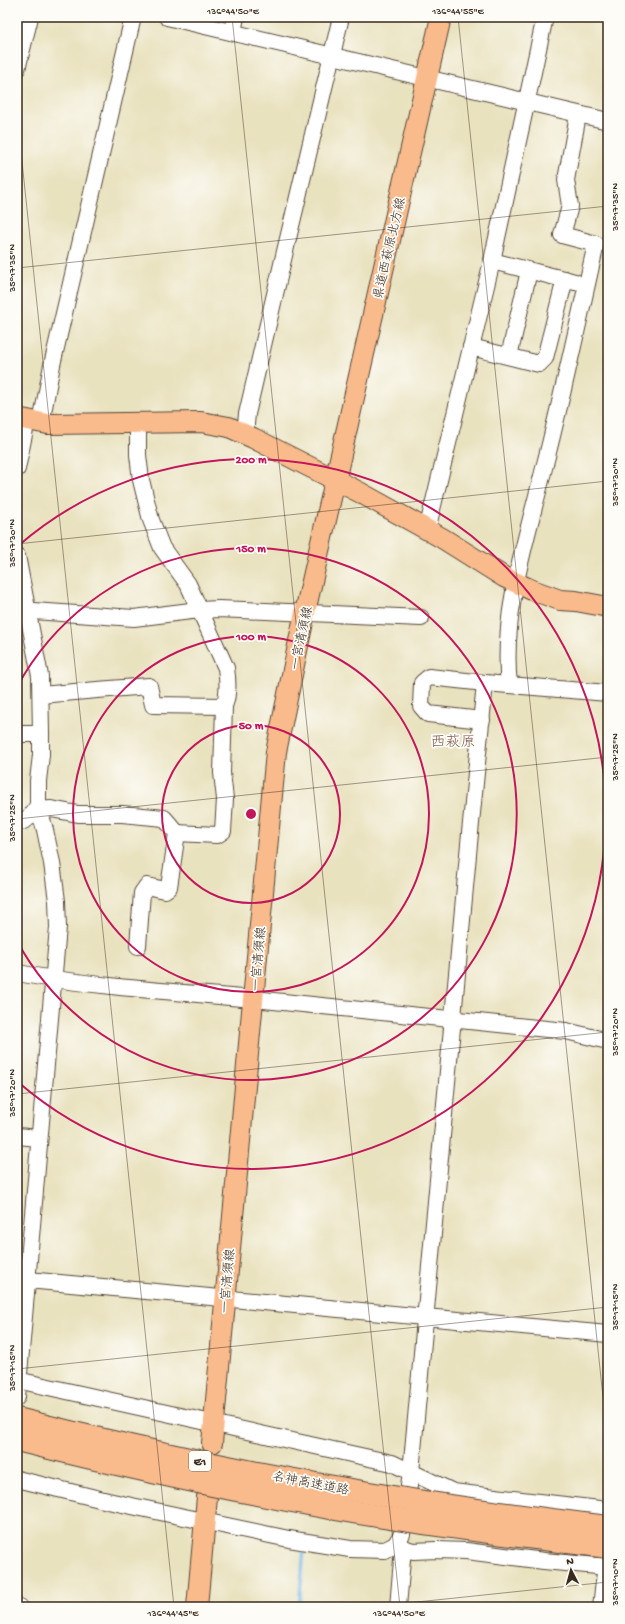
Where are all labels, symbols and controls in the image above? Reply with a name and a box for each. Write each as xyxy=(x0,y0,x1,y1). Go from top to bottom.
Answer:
text: 136°44'50"E xyxy=(206,6,260,18)
text: 136°44'55"E xyxy=(431,6,485,18)
text: 35°17'35"N xyxy=(610,183,622,232)
street label: 県道西萩原北方線 xyxy=(370,195,410,301)
text: 35°17'35"N xyxy=(7,244,19,293)
text: 200 m xyxy=(236,454,267,468)
text: 35°17'30"N xyxy=(610,457,622,507)
text: 35°17'30"N xyxy=(7,518,19,568)
text: 150 m xyxy=(235,543,266,557)
street label: 一宮清須線 xyxy=(287,604,317,672)
text: 100 m xyxy=(235,631,266,645)
text: 50 m xyxy=(239,720,264,734)
district label: 西萩原 xyxy=(430,733,476,752)
text: 35°17'25"N xyxy=(610,733,622,782)
text: 35°17'25"N xyxy=(7,794,19,843)
centre of rings xyxy=(244,807,258,821)
street label: 一宮清須線 xyxy=(248,925,270,992)
text: 35°17'20"N xyxy=(610,1008,622,1057)
text: 35°17'20"N xyxy=(7,1069,19,1118)
street label: 一宮清須線 xyxy=(217,1247,239,1314)
text: 35°17'15"N xyxy=(610,1283,622,1331)
text: 35°17'15"N xyxy=(7,1344,19,1392)
road number: E1 xyxy=(189,1451,211,1471)
street label: 名神高速道路 xyxy=(271,1470,350,1499)
north arrow xyxy=(551,1550,591,1590)
text: N xyxy=(566,1556,574,1568)
text: 35°17'10"N xyxy=(610,1558,622,1607)
text: 136°44'45"E xyxy=(146,1608,199,1620)
text: 136°44'50"E xyxy=(372,1608,426,1620)

